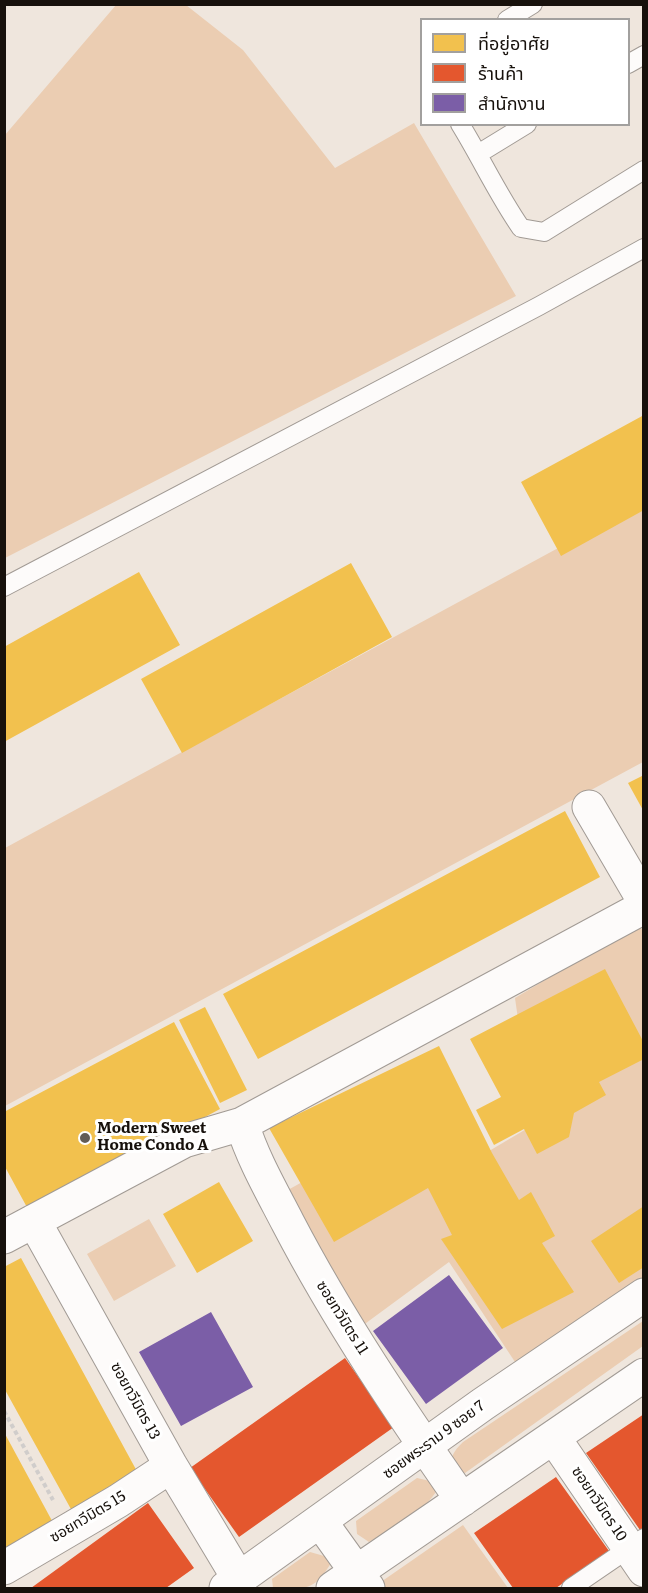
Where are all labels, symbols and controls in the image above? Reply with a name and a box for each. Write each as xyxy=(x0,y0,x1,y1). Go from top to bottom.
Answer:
legend xyxy=(420,18,630,126)
text: ที่อยู่อาศัย xyxy=(478,29,550,56)
text: ร้านค้า xyxy=(478,59,524,86)
text: สำนักงาน xyxy=(478,89,545,116)
place label: Modern Sweet Home Condo A xyxy=(97,1120,209,1155)
marker: Modern Sweet Home Condo A xyxy=(78,1131,92,1145)
street label: ซอยทวีมิตร 11 xyxy=(312,1278,372,1358)
street label: ซอยทวีมิตร 13 xyxy=(106,1359,164,1443)
street label: ซอยพระราม 9 ซอย 7 xyxy=(380,1397,488,1483)
street label: ซอยทวีมิตร 10 xyxy=(567,1463,631,1545)
street label: ซอยทวีมิตร 15 xyxy=(47,1487,129,1547)

